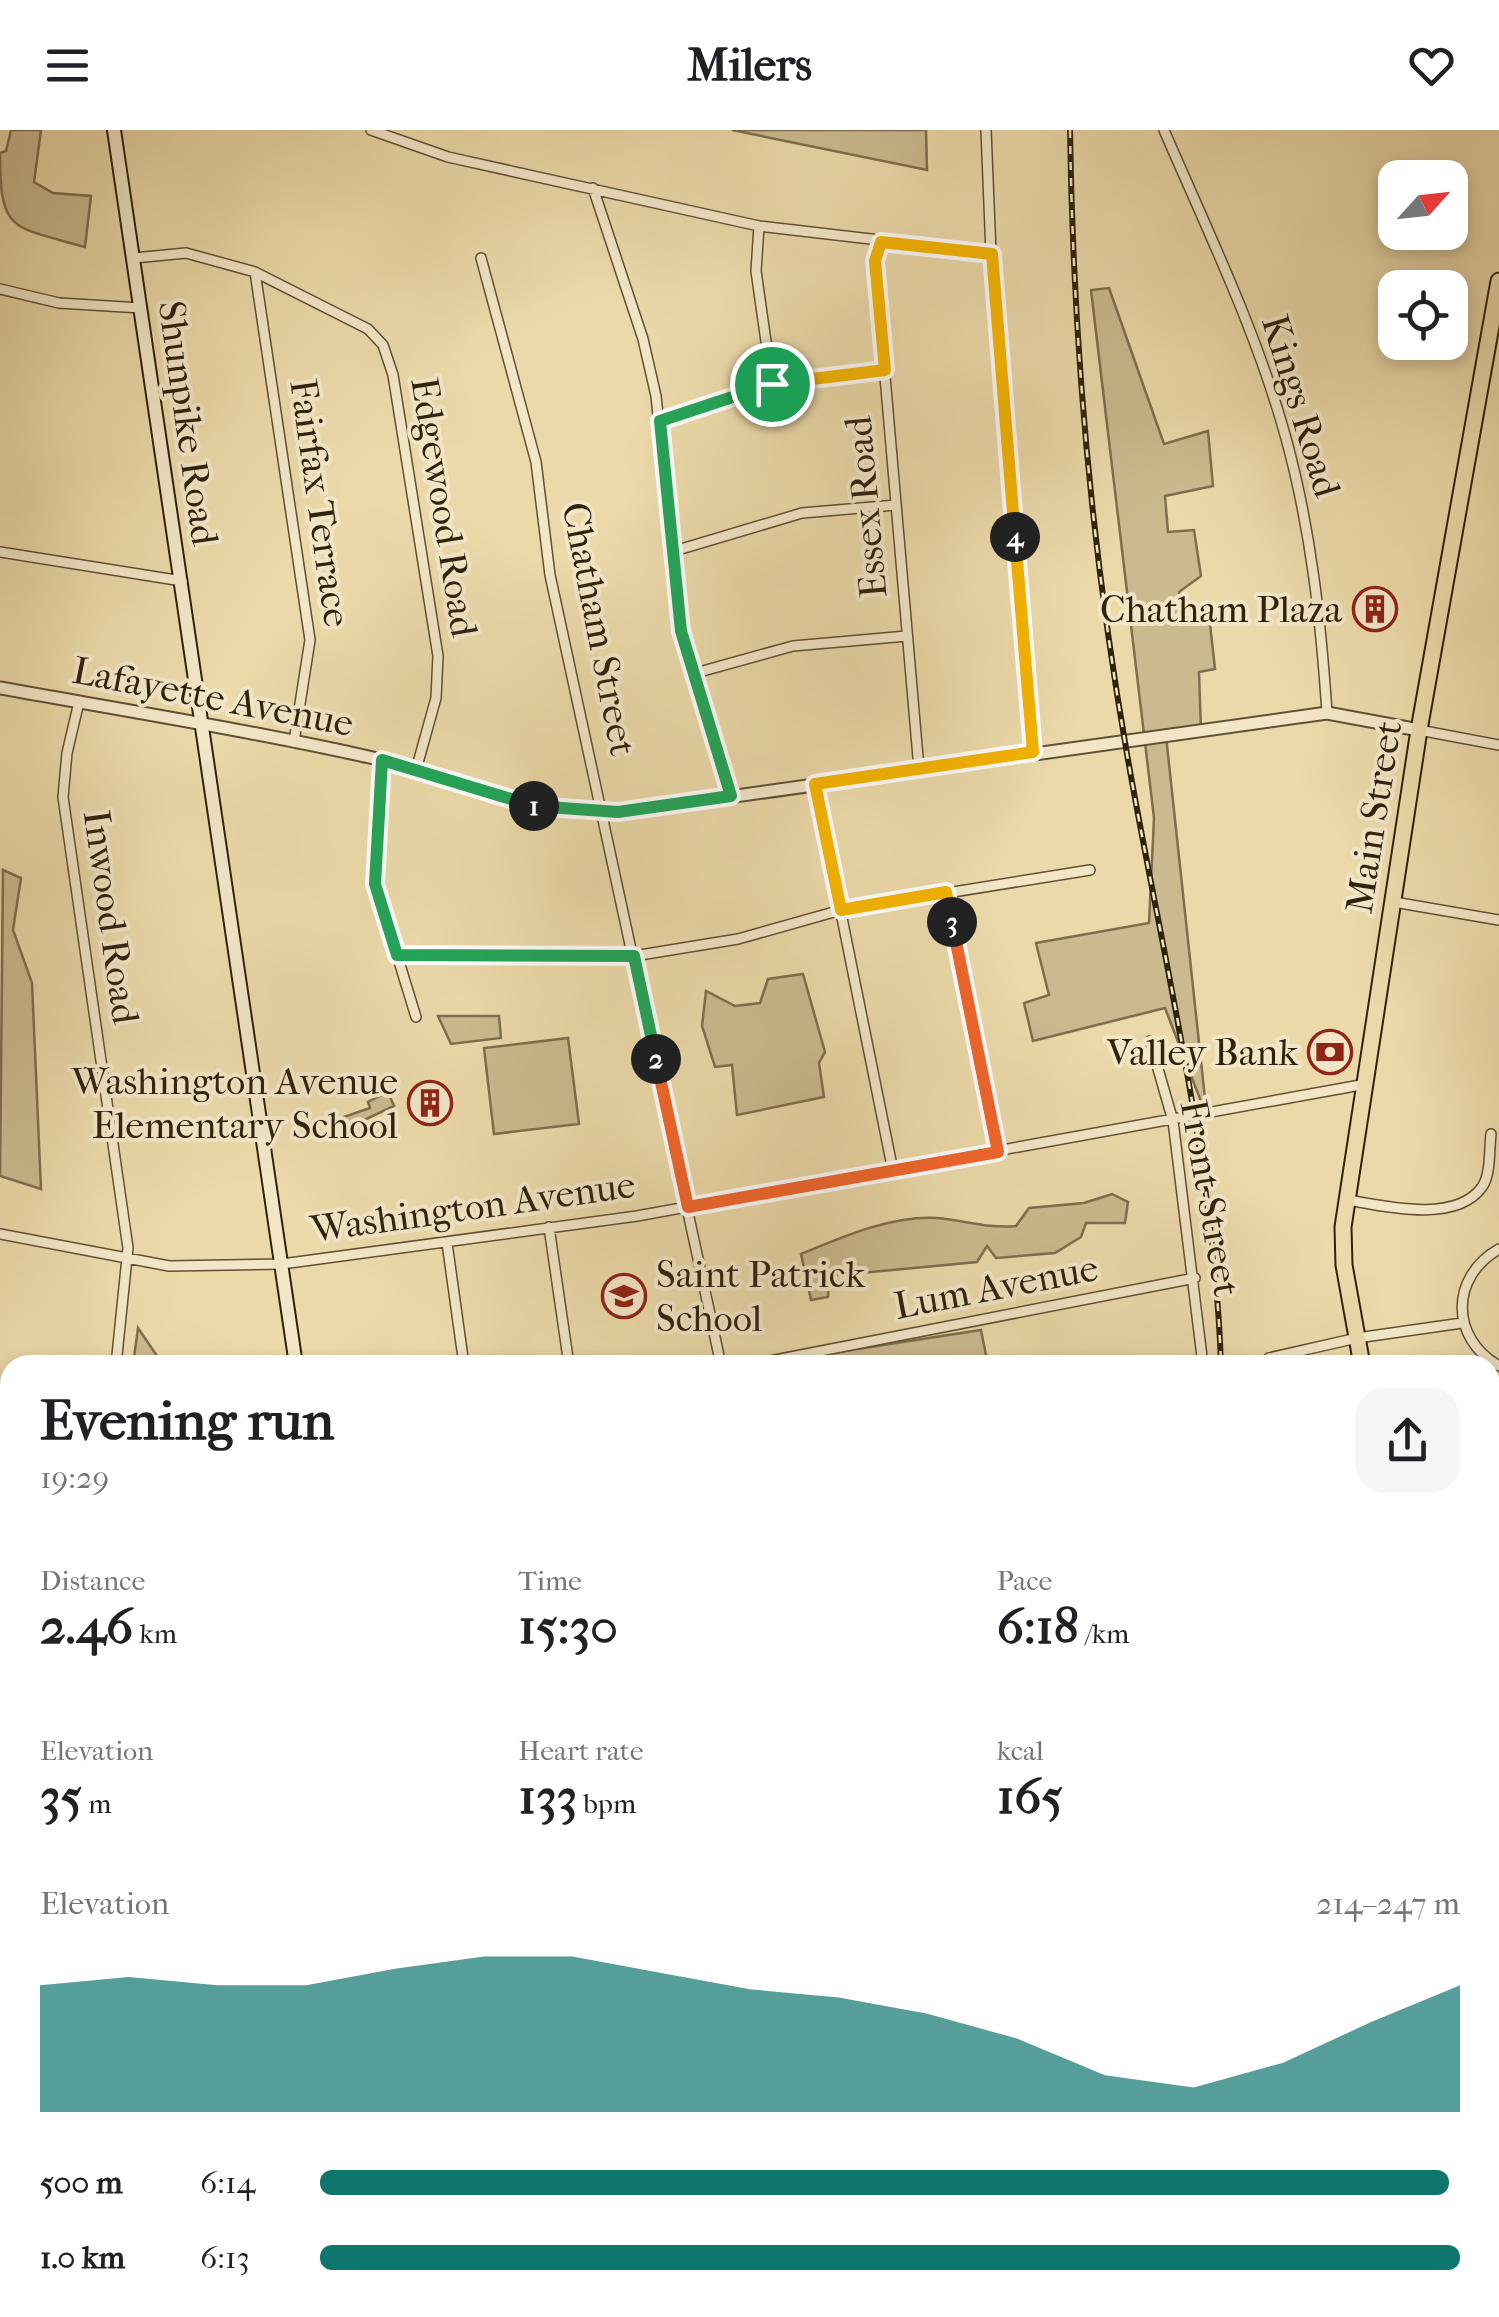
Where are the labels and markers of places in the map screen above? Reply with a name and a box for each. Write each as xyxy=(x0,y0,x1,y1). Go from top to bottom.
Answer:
pin xyxy=(730,342,815,427)
pin: 4 xyxy=(990,512,1040,562)
building icon: Chatham Plaza xyxy=(1352,586,1398,632)
place label: Chatham Plaza xyxy=(1100,587,1342,632)
pin: 1 xyxy=(509,781,559,831)
pin: 3 xyxy=(927,897,977,947)
bank icon: Valley Bank xyxy=(1307,1029,1353,1075)
place label: Valley Bank xyxy=(1106,1030,1298,1075)
pin: 2 xyxy=(631,1034,681,1084)
place label: Washington Avenue Elementary School xyxy=(70,1059,398,1148)
building icon: Washington Avenue Elementary School xyxy=(407,1080,453,1126)
place label: Saint Patrick School xyxy=(656,1252,865,1341)
school or university icon: Saint Patrick School xyxy=(601,1273,647,1319)

